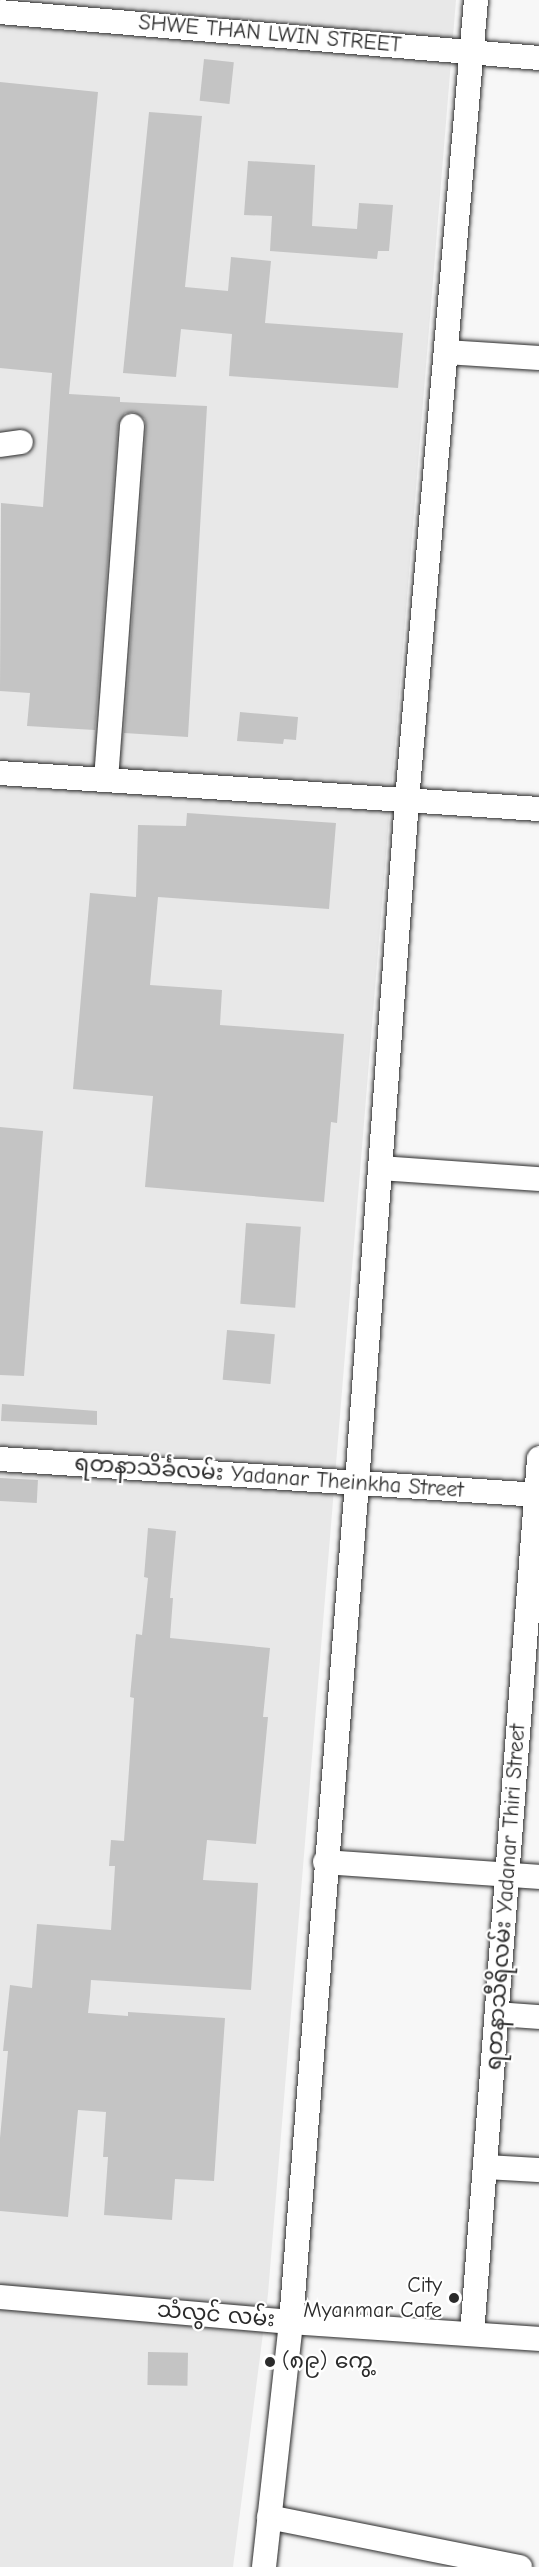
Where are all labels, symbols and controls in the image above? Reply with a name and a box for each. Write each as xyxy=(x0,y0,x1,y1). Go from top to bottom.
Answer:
street label: SHWE THAN LWIN STREET xyxy=(138,9,402,59)
street label: ရတနာသိင်္ခလမ်း Yadanar Theinkha Street xyxy=(74,1450,464,1504)
street label: ရတနာသီရိလမ်း Yadanar Thiri Street xyxy=(481,1723,531,2071)
place label: City Myanmar Cafe xyxy=(303,2272,442,2324)
marker: City Myanmar Cafe xyxy=(447,2291,461,2305)
street label: သံလွင် လမ်း xyxy=(156,2297,276,2333)
place label: (၈၉) ကွေ့ xyxy=(282,2349,373,2375)
marker: (၈၉) ကွေ့ xyxy=(263,2355,277,2369)

